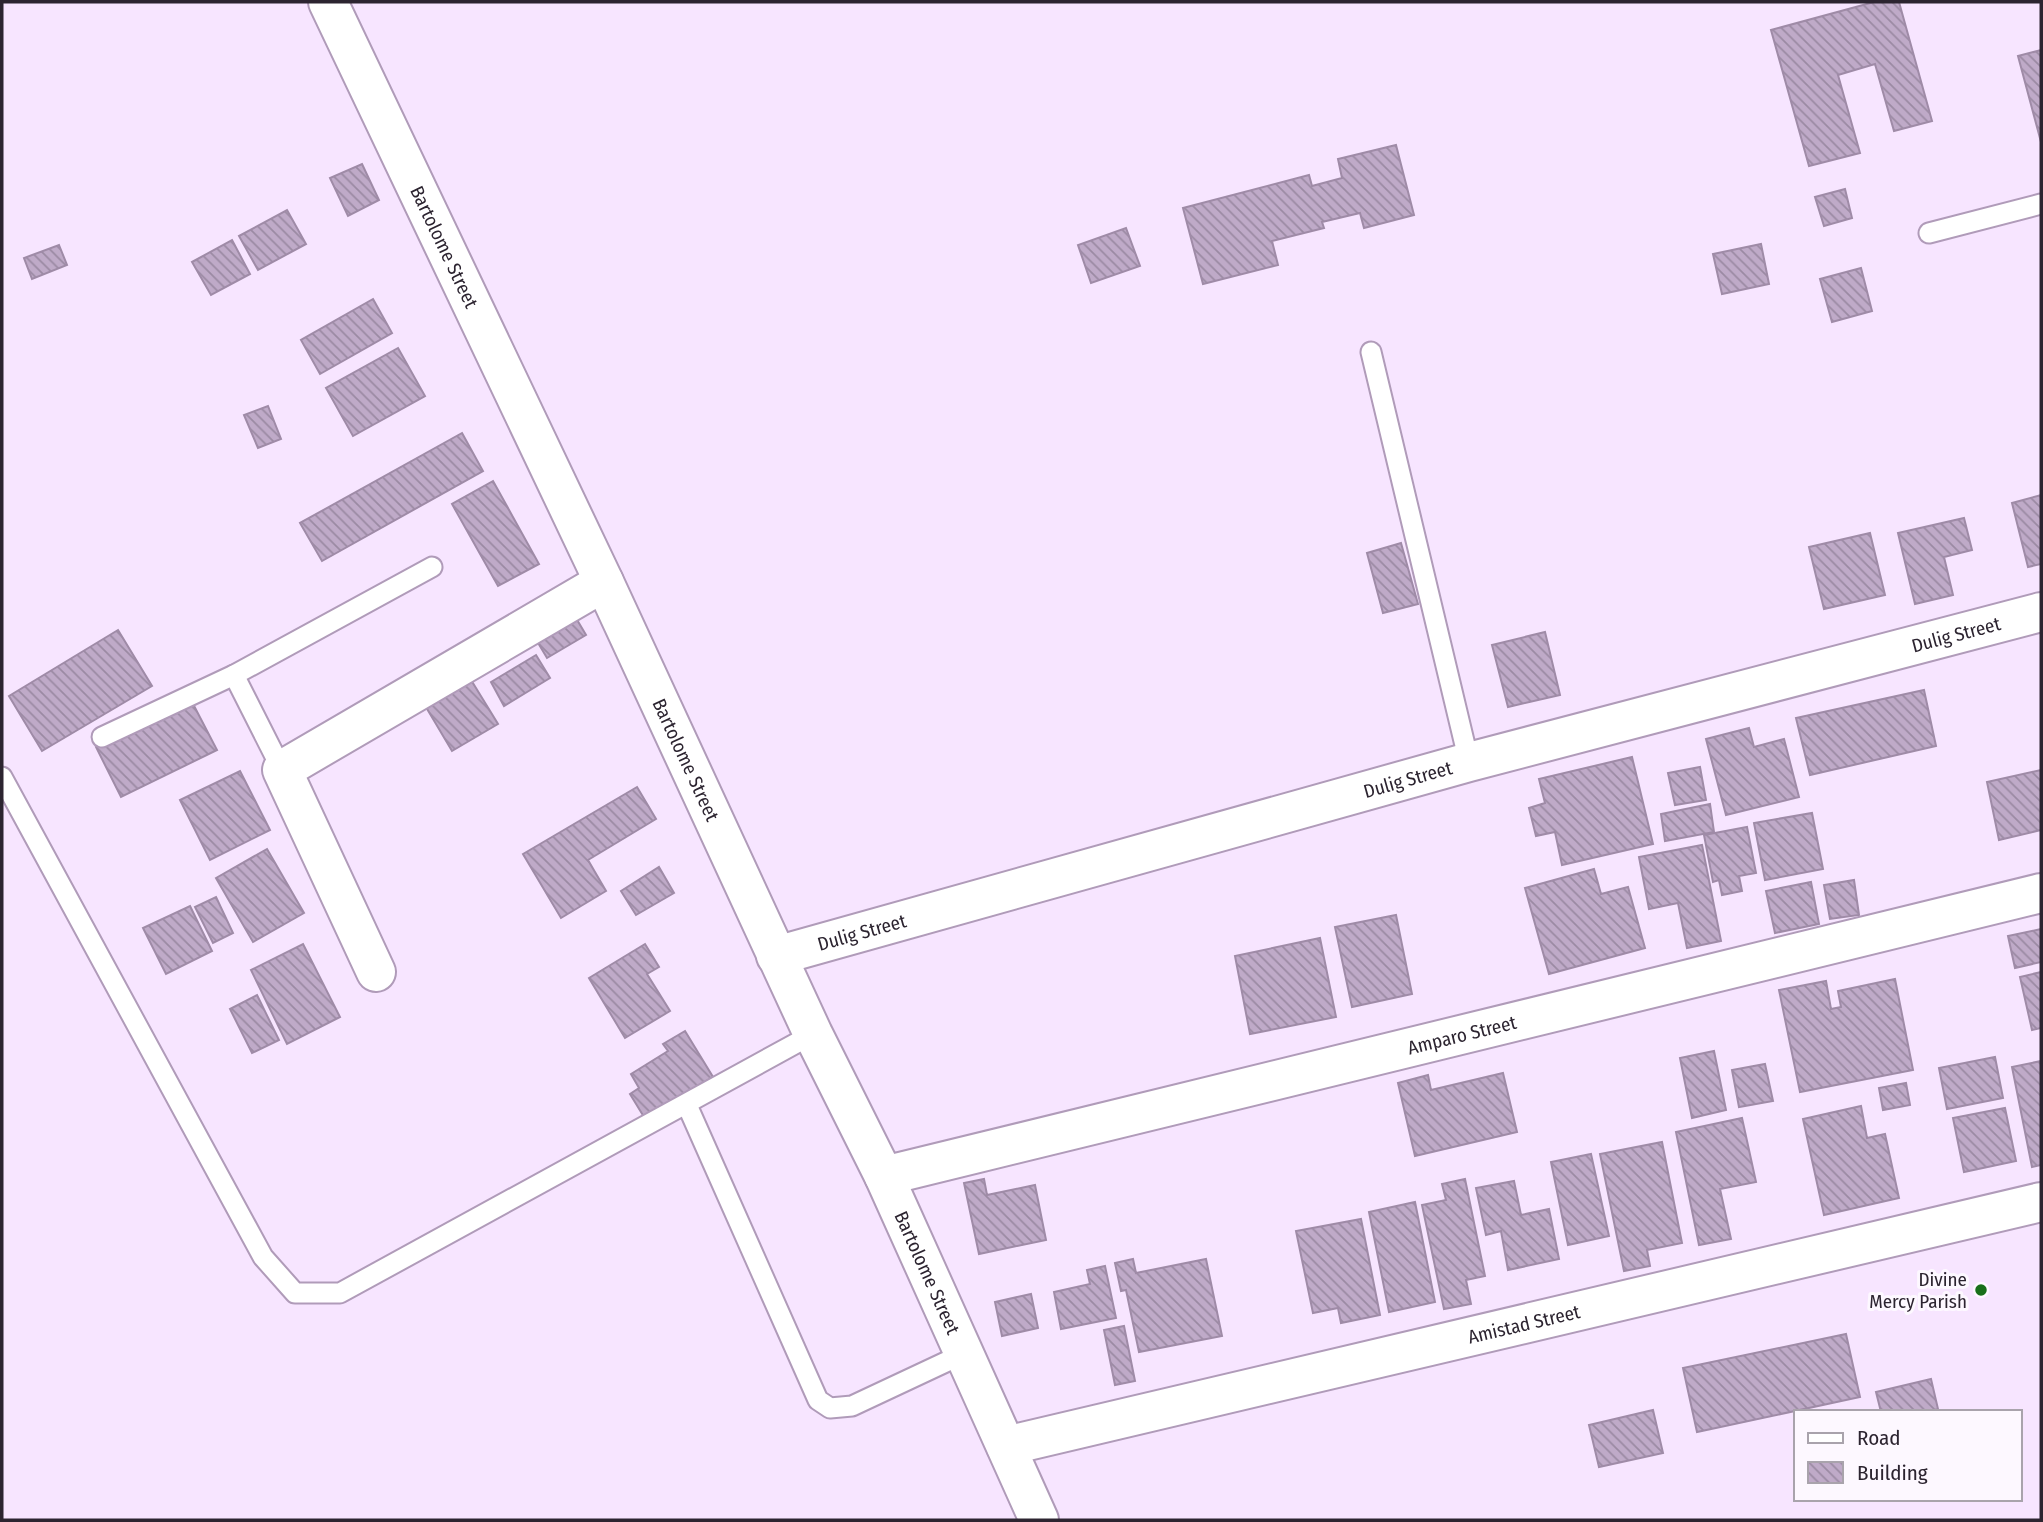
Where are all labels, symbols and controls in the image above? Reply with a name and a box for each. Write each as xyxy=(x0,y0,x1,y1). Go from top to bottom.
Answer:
street label: Bartolome Street xyxy=(406,182,484,312)
street label: Dulig Street xyxy=(1909,611,2004,657)
street label: Bartolome Street xyxy=(648,695,725,825)
street label: Dulig Street xyxy=(1361,756,1455,802)
street label: Dulig Street xyxy=(815,908,909,955)
street label: Amparo Street xyxy=(1405,1010,1519,1059)
street label: Bartolome Street xyxy=(890,1207,966,1338)
place label: Divine Mercy Parish xyxy=(1869,1268,1967,1313)
marker: Divine Mercy Parish xyxy=(1973,1282,1989,1298)
street label: Amistad Street xyxy=(1466,1299,1583,1348)
legend xyxy=(1794,1410,2022,1501)
text: Road xyxy=(1857,1425,1901,1451)
text: Building xyxy=(1857,1460,1928,1486)

